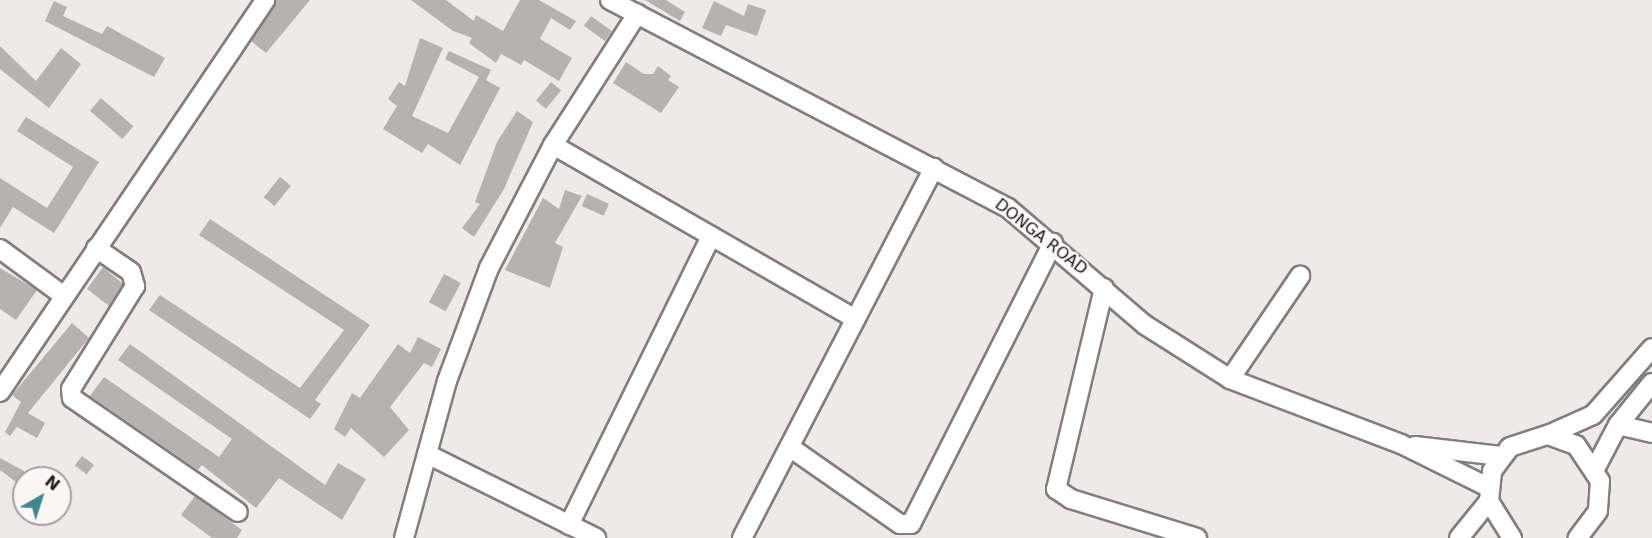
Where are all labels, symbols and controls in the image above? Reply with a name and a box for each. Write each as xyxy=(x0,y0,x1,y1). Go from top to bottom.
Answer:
street label: DONGA ROAD xyxy=(991,195,1091,279)
north arrow xyxy=(12,466,72,526)
text: N xyxy=(41,472,64,495)

